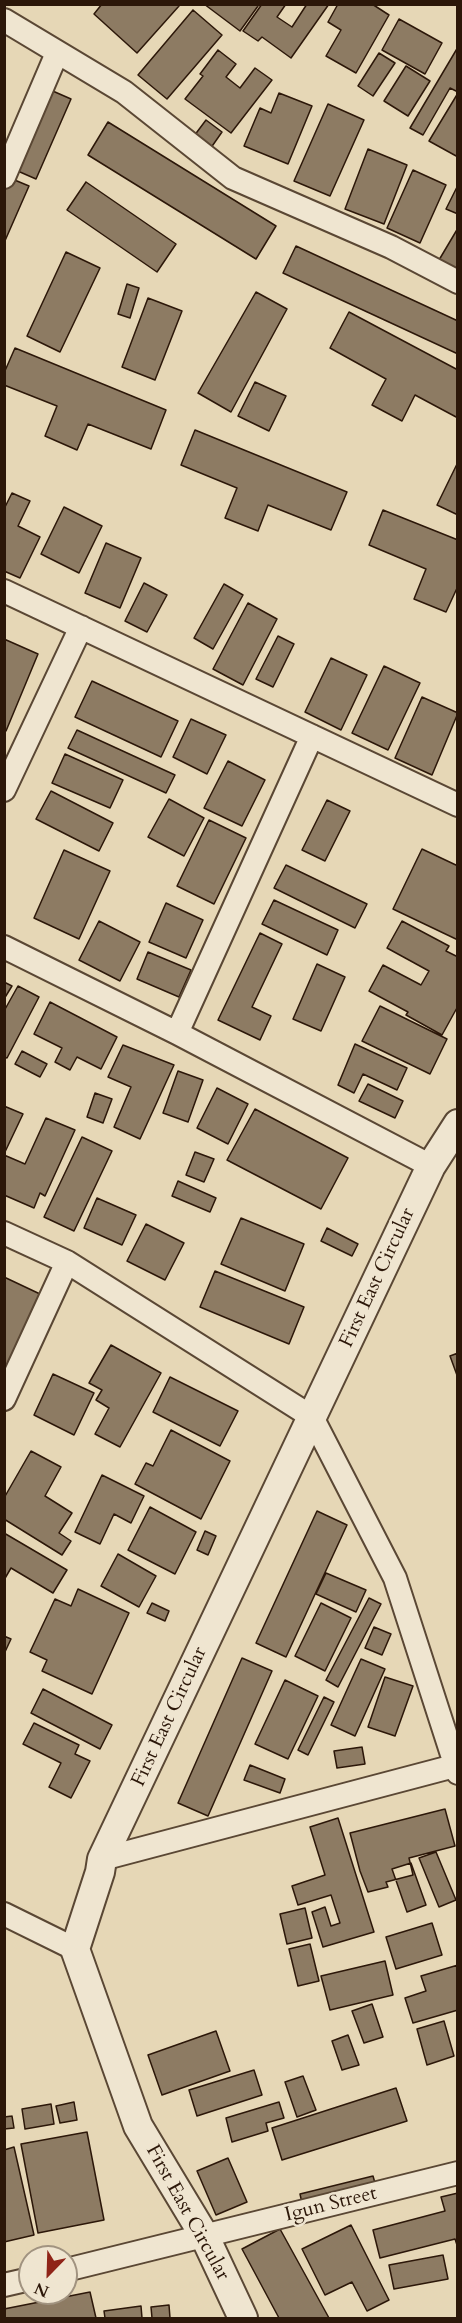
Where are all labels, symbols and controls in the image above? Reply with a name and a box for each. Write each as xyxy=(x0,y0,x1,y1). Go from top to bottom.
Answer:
street label: First East Circular xyxy=(335,1204,421,1352)
street label: First East Circular xyxy=(127,1643,213,1791)
street label: First East Circular xyxy=(140,2141,234,2285)
street label: Igun Street xyxy=(283,2182,379,2228)
north arrow xyxy=(18,2245,78,2305)
text: N xyxy=(31,2277,52,2303)

